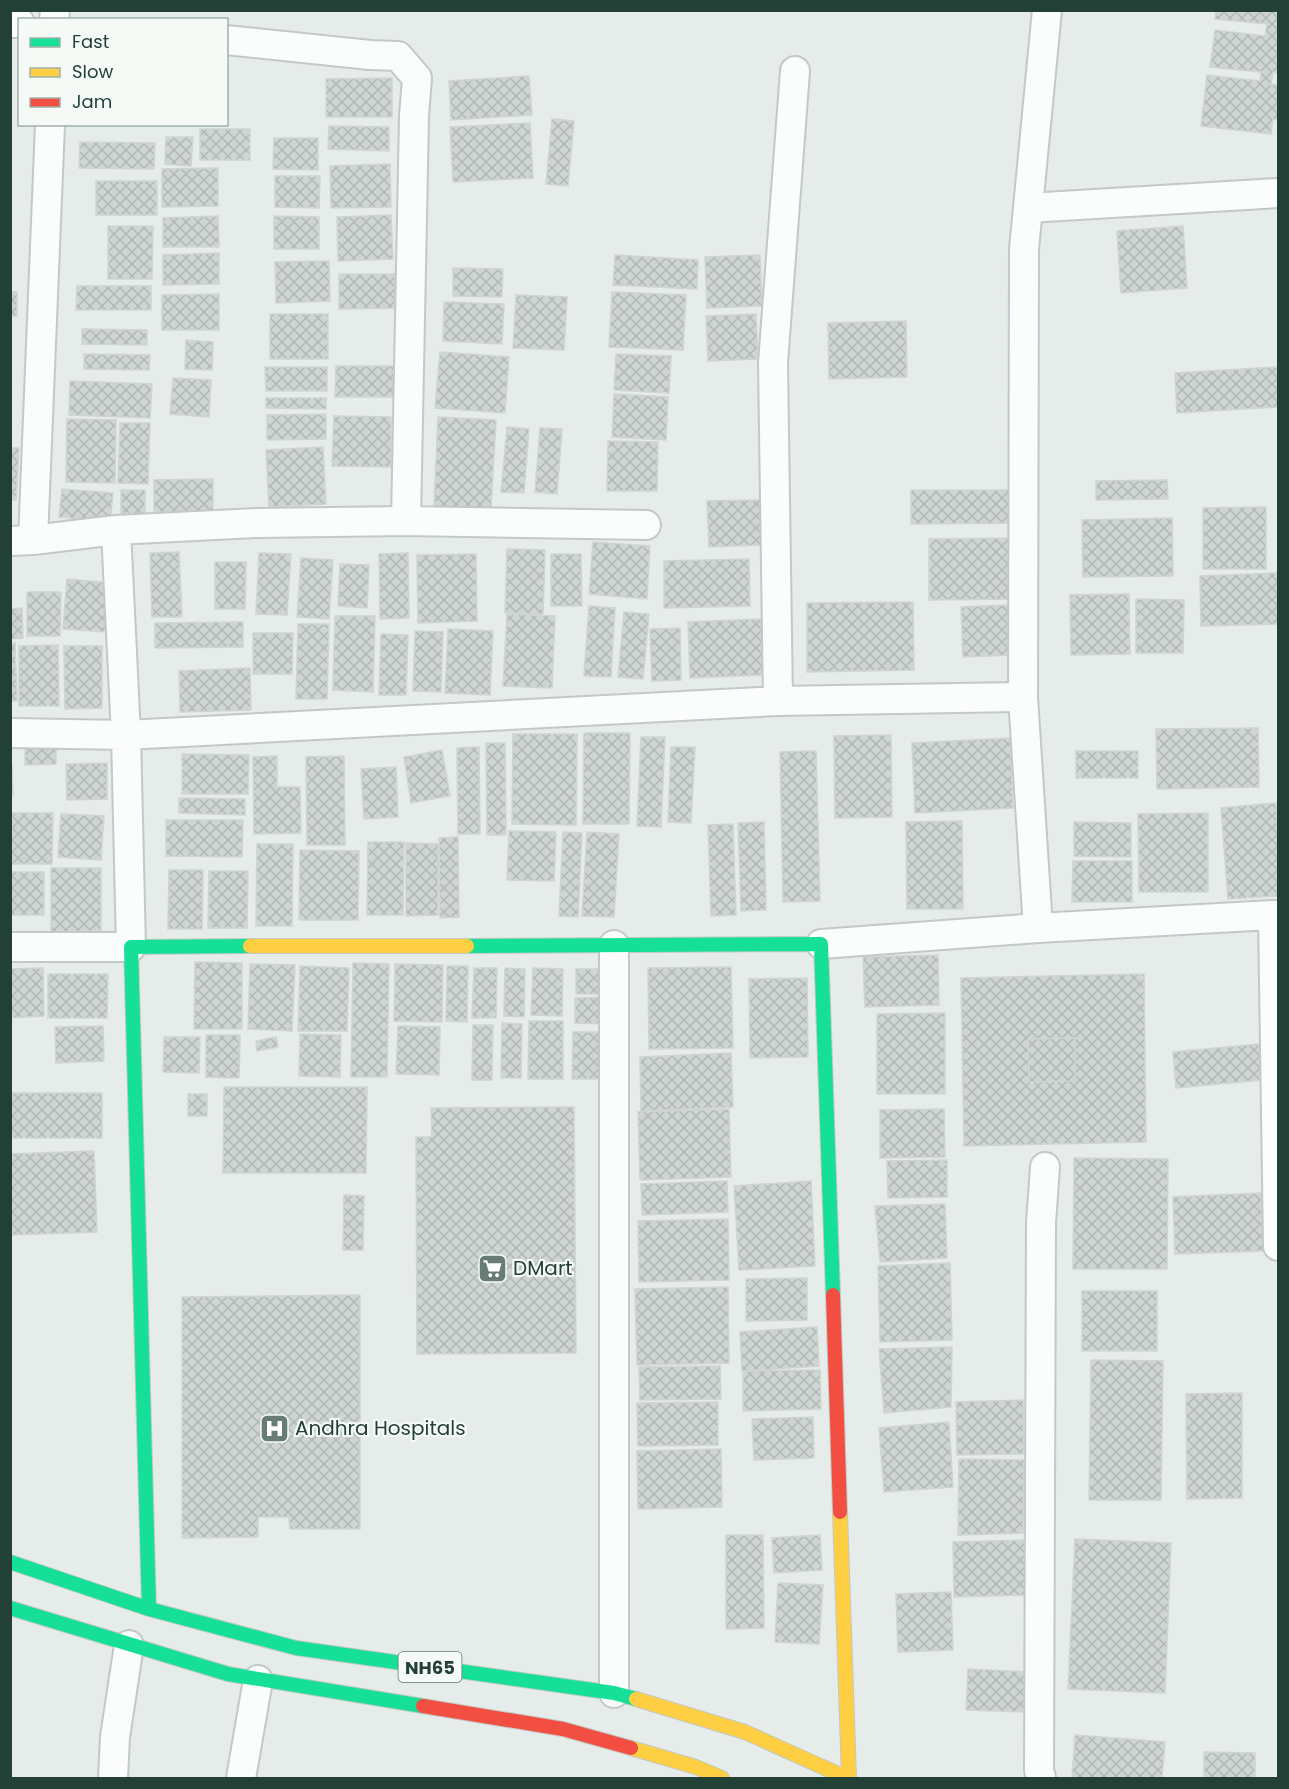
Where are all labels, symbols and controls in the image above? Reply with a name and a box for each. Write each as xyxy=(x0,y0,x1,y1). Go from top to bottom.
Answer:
legend xyxy=(18,18,228,126)
text: Fast xyxy=(72,29,109,54)
text: Slow xyxy=(72,59,114,84)
text: Jam xyxy=(72,89,112,114)
supermarket icon: DMart xyxy=(476,1252,508,1284)
place label: DMart xyxy=(513,1254,573,1282)
hospital icon: Andhra Hospitals xyxy=(258,1412,290,1444)
place label: Andhra Hospitals xyxy=(295,1414,466,1442)
road number: NH65 xyxy=(398,1652,462,1682)

